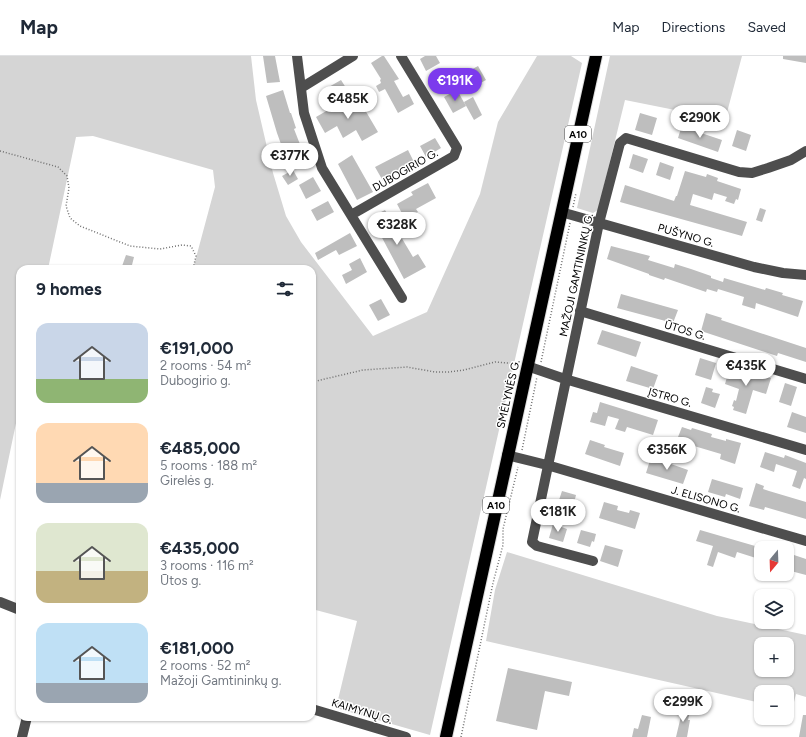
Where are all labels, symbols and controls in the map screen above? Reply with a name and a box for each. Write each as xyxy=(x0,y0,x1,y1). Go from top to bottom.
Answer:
text: Map xyxy=(20,16,58,39)
text: Map xyxy=(612,19,640,36)
text: Directions xyxy=(662,19,725,36)
text: Saved xyxy=(747,19,786,36)
pin: €191K xyxy=(427,68,483,102)
text: €191K xyxy=(437,73,473,88)
pin: €485K xyxy=(320,86,376,120)
text: €485K xyxy=(327,91,369,106)
pin: €290K xyxy=(672,105,728,139)
text: €290K xyxy=(679,110,721,125)
road number: A10 xyxy=(565,126,591,142)
pin: €377K xyxy=(262,143,318,177)
street label: DUBOGIRIO G. xyxy=(370,146,440,194)
text: €377K xyxy=(270,148,310,163)
pin: €328K xyxy=(369,212,425,246)
street label: MAŽOJI GAMTININKŲ G. xyxy=(556,212,596,338)
text: €328K xyxy=(377,217,417,232)
street label: PUŠYNO G. xyxy=(656,220,716,250)
icon: filters xyxy=(274,278,296,300)
text: 9 homes xyxy=(36,279,102,299)
street label: ŪTOS G. xyxy=(663,318,707,343)
text: €191,000 xyxy=(160,338,233,358)
icon: home xyxy=(68,339,116,387)
pin: €435K xyxy=(718,353,774,387)
text: 2 rooms · 54 m² xyxy=(160,358,251,373)
text: €435K xyxy=(726,358,766,373)
street label: SMĖLYNĖS G. xyxy=(494,359,523,430)
text: Dubogirio g. xyxy=(160,373,231,388)
street label: ĮSTRO G. xyxy=(647,385,693,410)
pin: €356K xyxy=(639,437,695,471)
text: €485,000 xyxy=(160,438,240,458)
icon: home xyxy=(68,439,116,487)
text: €356K xyxy=(647,442,687,457)
text: 5 rooms · 188 m² xyxy=(160,458,257,473)
text: Girelės g. xyxy=(160,473,214,488)
street label: J. ELISONO G. xyxy=(670,483,742,516)
road number: A10 xyxy=(483,497,509,513)
pin: €181K xyxy=(530,499,586,533)
text: €181K xyxy=(540,504,576,519)
text: €435,000 xyxy=(160,538,239,558)
icon: home xyxy=(68,539,116,587)
north arrow xyxy=(754,541,794,581)
map controls xyxy=(754,541,794,725)
text: 3 rooms · 116 m² xyxy=(160,558,254,573)
text: Ūtos g. xyxy=(160,573,201,588)
button: layers xyxy=(754,589,794,629)
button: + xyxy=(754,637,794,677)
text: €181,000 xyxy=(160,638,234,658)
icon: home xyxy=(68,639,116,687)
text: 2 rooms · 52 m² xyxy=(160,658,251,673)
text: Mažoji Gamtininkų g. xyxy=(160,673,281,688)
button: − xyxy=(754,685,794,725)
pin: €299K xyxy=(655,689,711,723)
text: €299K xyxy=(663,694,703,709)
street label: KAIMYNŲ G. xyxy=(330,696,394,727)

